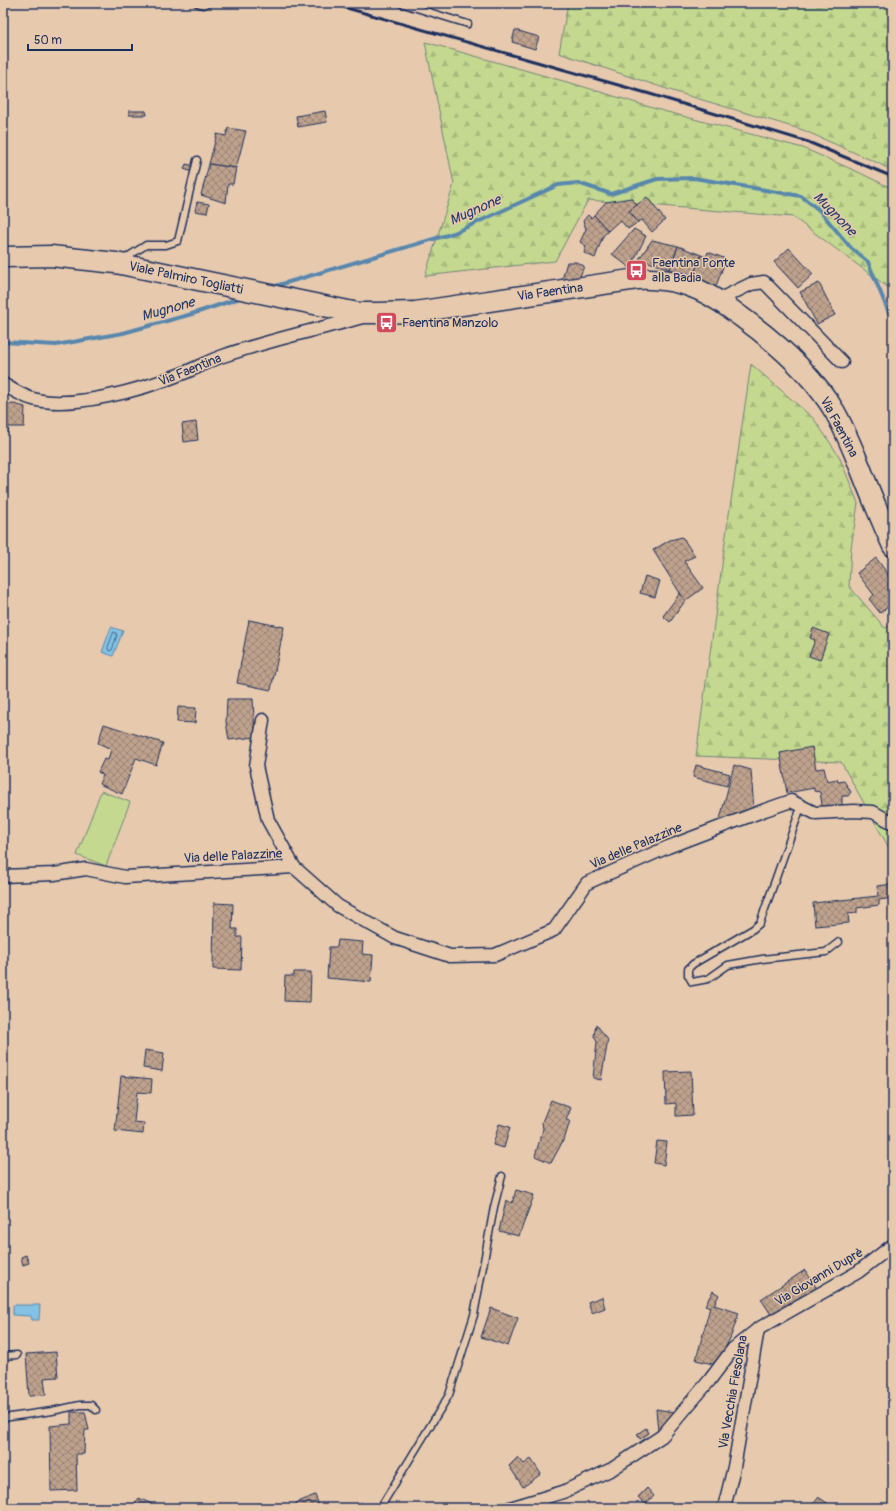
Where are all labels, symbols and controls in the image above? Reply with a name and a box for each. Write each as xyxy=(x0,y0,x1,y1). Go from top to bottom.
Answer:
scale bar xyxy=(28,26,132,52)
text: 50 m xyxy=(34,33,62,48)
water label: Mugnone xyxy=(810,188,862,241)
water label: Mugnone xyxy=(447,190,505,229)
place label: Faentina Ponte alla Badia xyxy=(652,255,736,286)
bus stop icon: Faentina Ponte alla Badia xyxy=(623,257,649,283)
street label: Viale Palmiro Togliatti xyxy=(127,258,245,298)
street label: Via Faentina xyxy=(516,279,584,305)
water label: Mugnone xyxy=(139,293,199,325)
bus stop icon: Faentina Manzolo xyxy=(373,310,399,336)
place label: Faentina Manzolo xyxy=(402,315,498,331)
street label: Via Faentina xyxy=(156,350,224,390)
street label: Via Faentina xyxy=(816,394,862,460)
street label: Via delle Palazzine xyxy=(587,819,685,873)
street label: Via delle Palazzine xyxy=(183,845,283,867)
street label: Via Giovanni Duprè xyxy=(772,1244,866,1310)
street label: Via Vecchia Fiesolana xyxy=(715,1334,751,1450)

